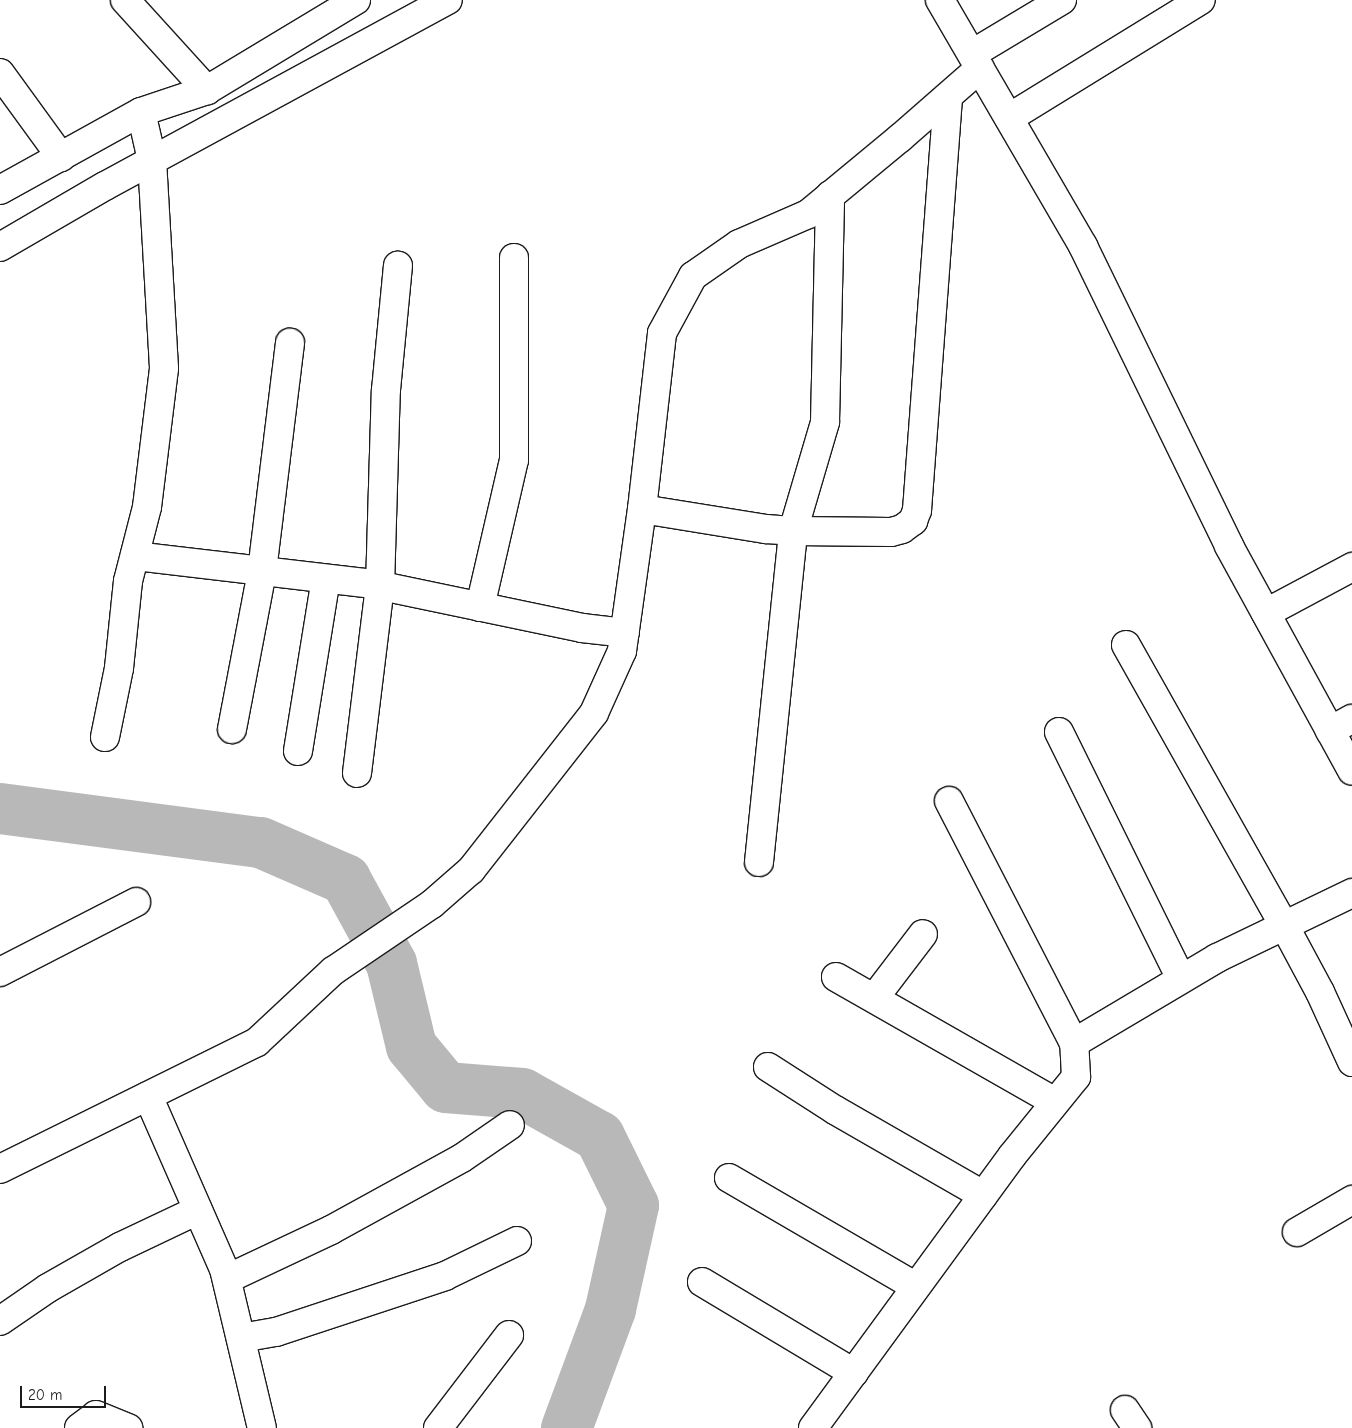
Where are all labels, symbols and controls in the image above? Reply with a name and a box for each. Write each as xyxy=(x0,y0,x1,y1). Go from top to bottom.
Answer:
scale bar xyxy=(22,1376,109,1408)
text: 20 m xyxy=(28,1386,62,1404)

